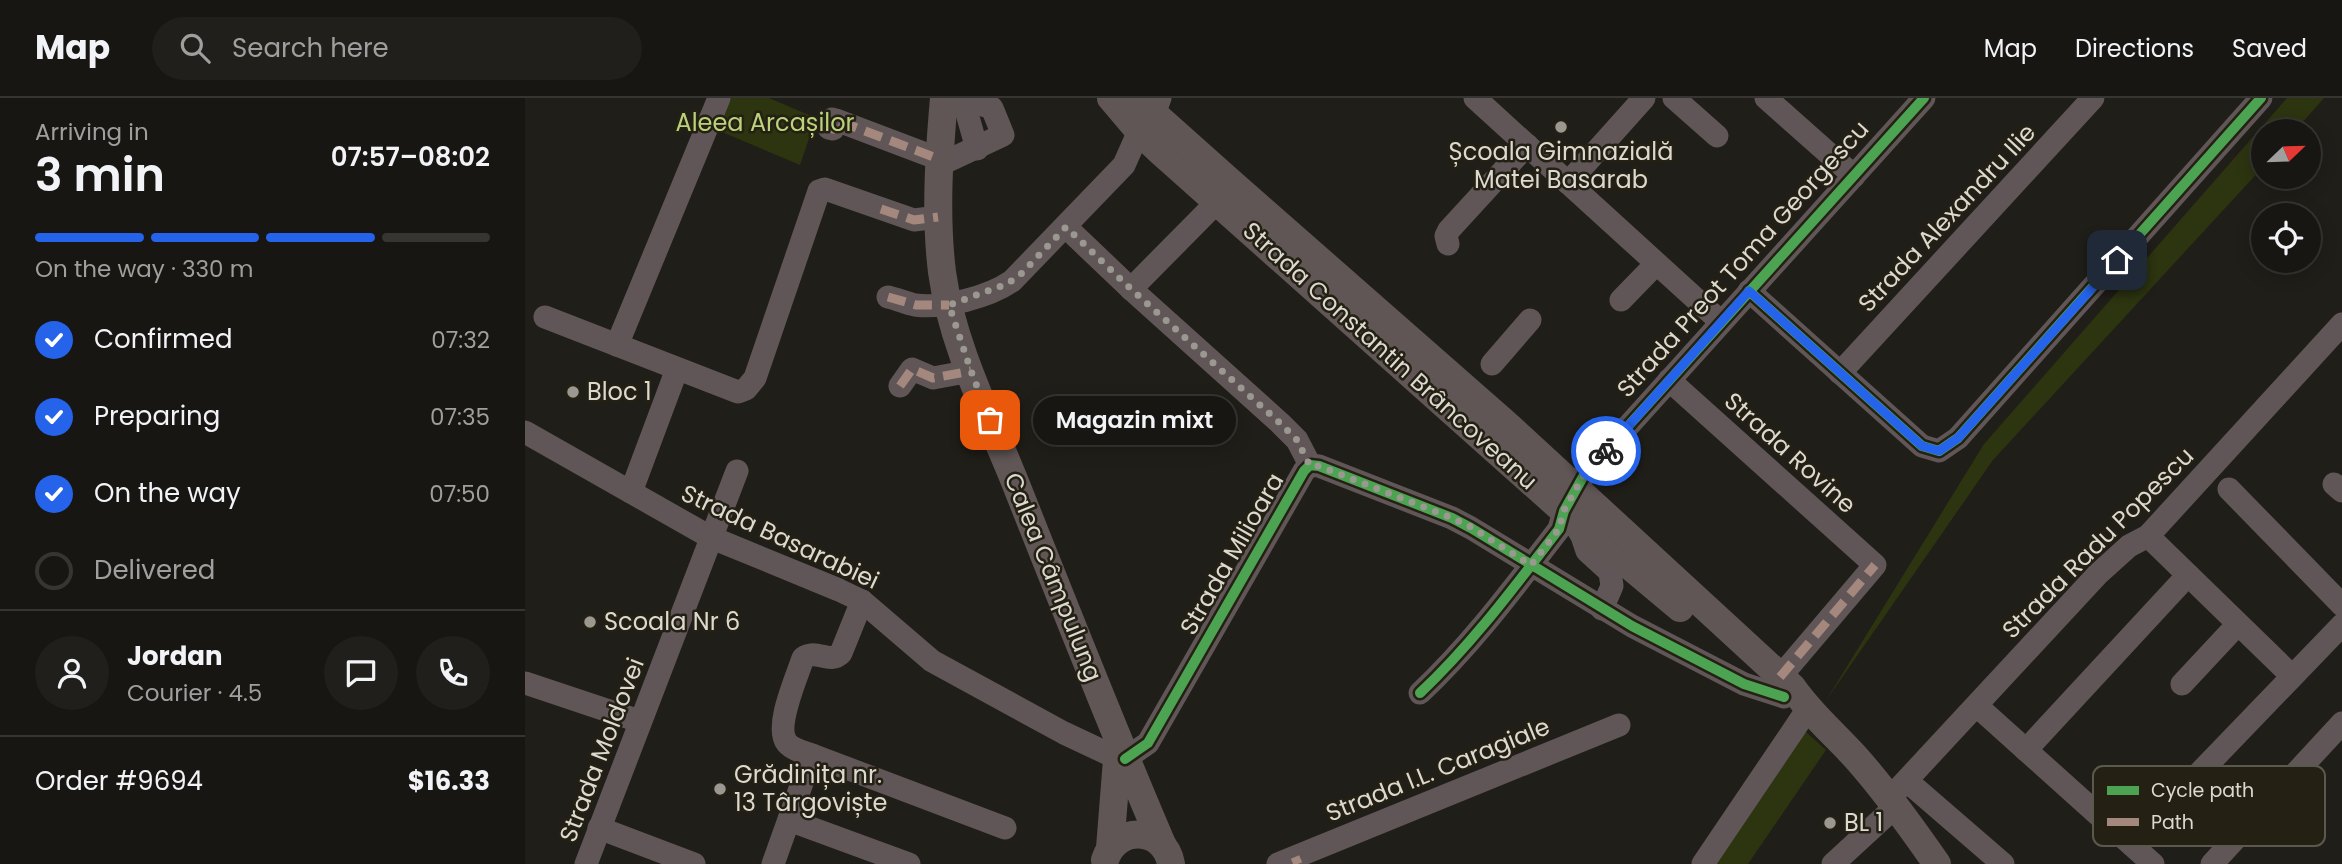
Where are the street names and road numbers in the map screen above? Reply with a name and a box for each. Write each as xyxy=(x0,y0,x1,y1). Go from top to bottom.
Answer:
street label: Strada Preot Toma Georgescu xyxy=(1609,113,1876,404)
street label: Strada Alexandru Ilie xyxy=(1851,116,2043,319)
street label: Strada Constantin Brâncoveanu xyxy=(1236,214,1545,497)
street label: Strada Rovine xyxy=(1717,385,1863,521)
street label: Strada Radu Popescu xyxy=(1995,440,2201,646)
street label: Strada Milioara xyxy=(1172,467,1291,641)
street label: Calea Câmpulung xyxy=(997,468,1110,686)
street label: Strada Basarabiei xyxy=(676,476,884,597)
street label: Strada Moldovei xyxy=(551,653,652,847)
street label: Strada I.L. Caragiale xyxy=(1321,710,1555,830)

